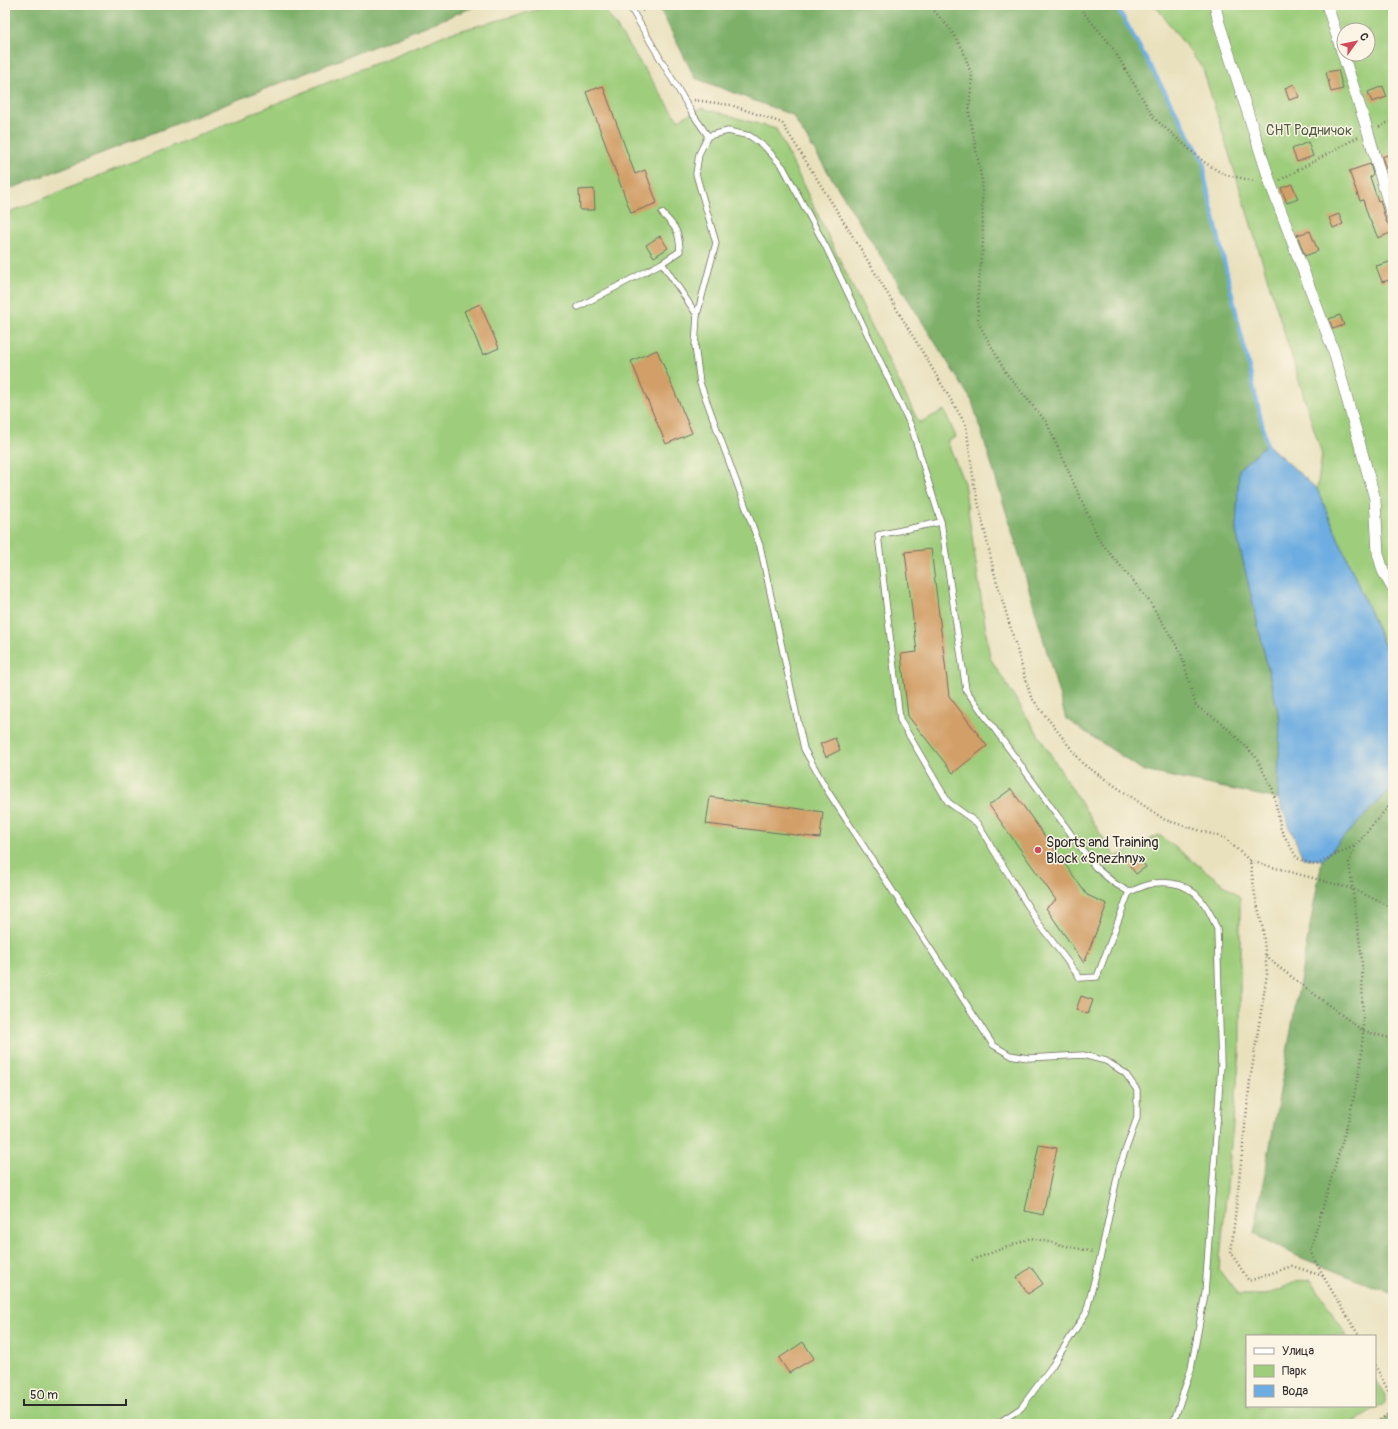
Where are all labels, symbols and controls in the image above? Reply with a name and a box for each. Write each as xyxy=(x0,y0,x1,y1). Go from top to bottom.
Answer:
north arrow xyxy=(1336,22,1376,62)
text: С xyxy=(1357,30,1371,43)
park label: СНТ Родничок xyxy=(1266,122,1352,139)
place label: Sports and Training Block «Snezhny» xyxy=(1046,834,1159,867)
marker: Sports and Training Block «Snezhny» xyxy=(1033,845,1043,855)
legend xyxy=(1246,1335,1376,1407)
text: Улица xyxy=(1282,1344,1314,1359)
text: Парк xyxy=(1282,1364,1307,1379)
scale bar xyxy=(24,1381,126,1407)
text: Вода xyxy=(1282,1384,1308,1399)
text: 50 m xyxy=(30,1388,58,1403)

